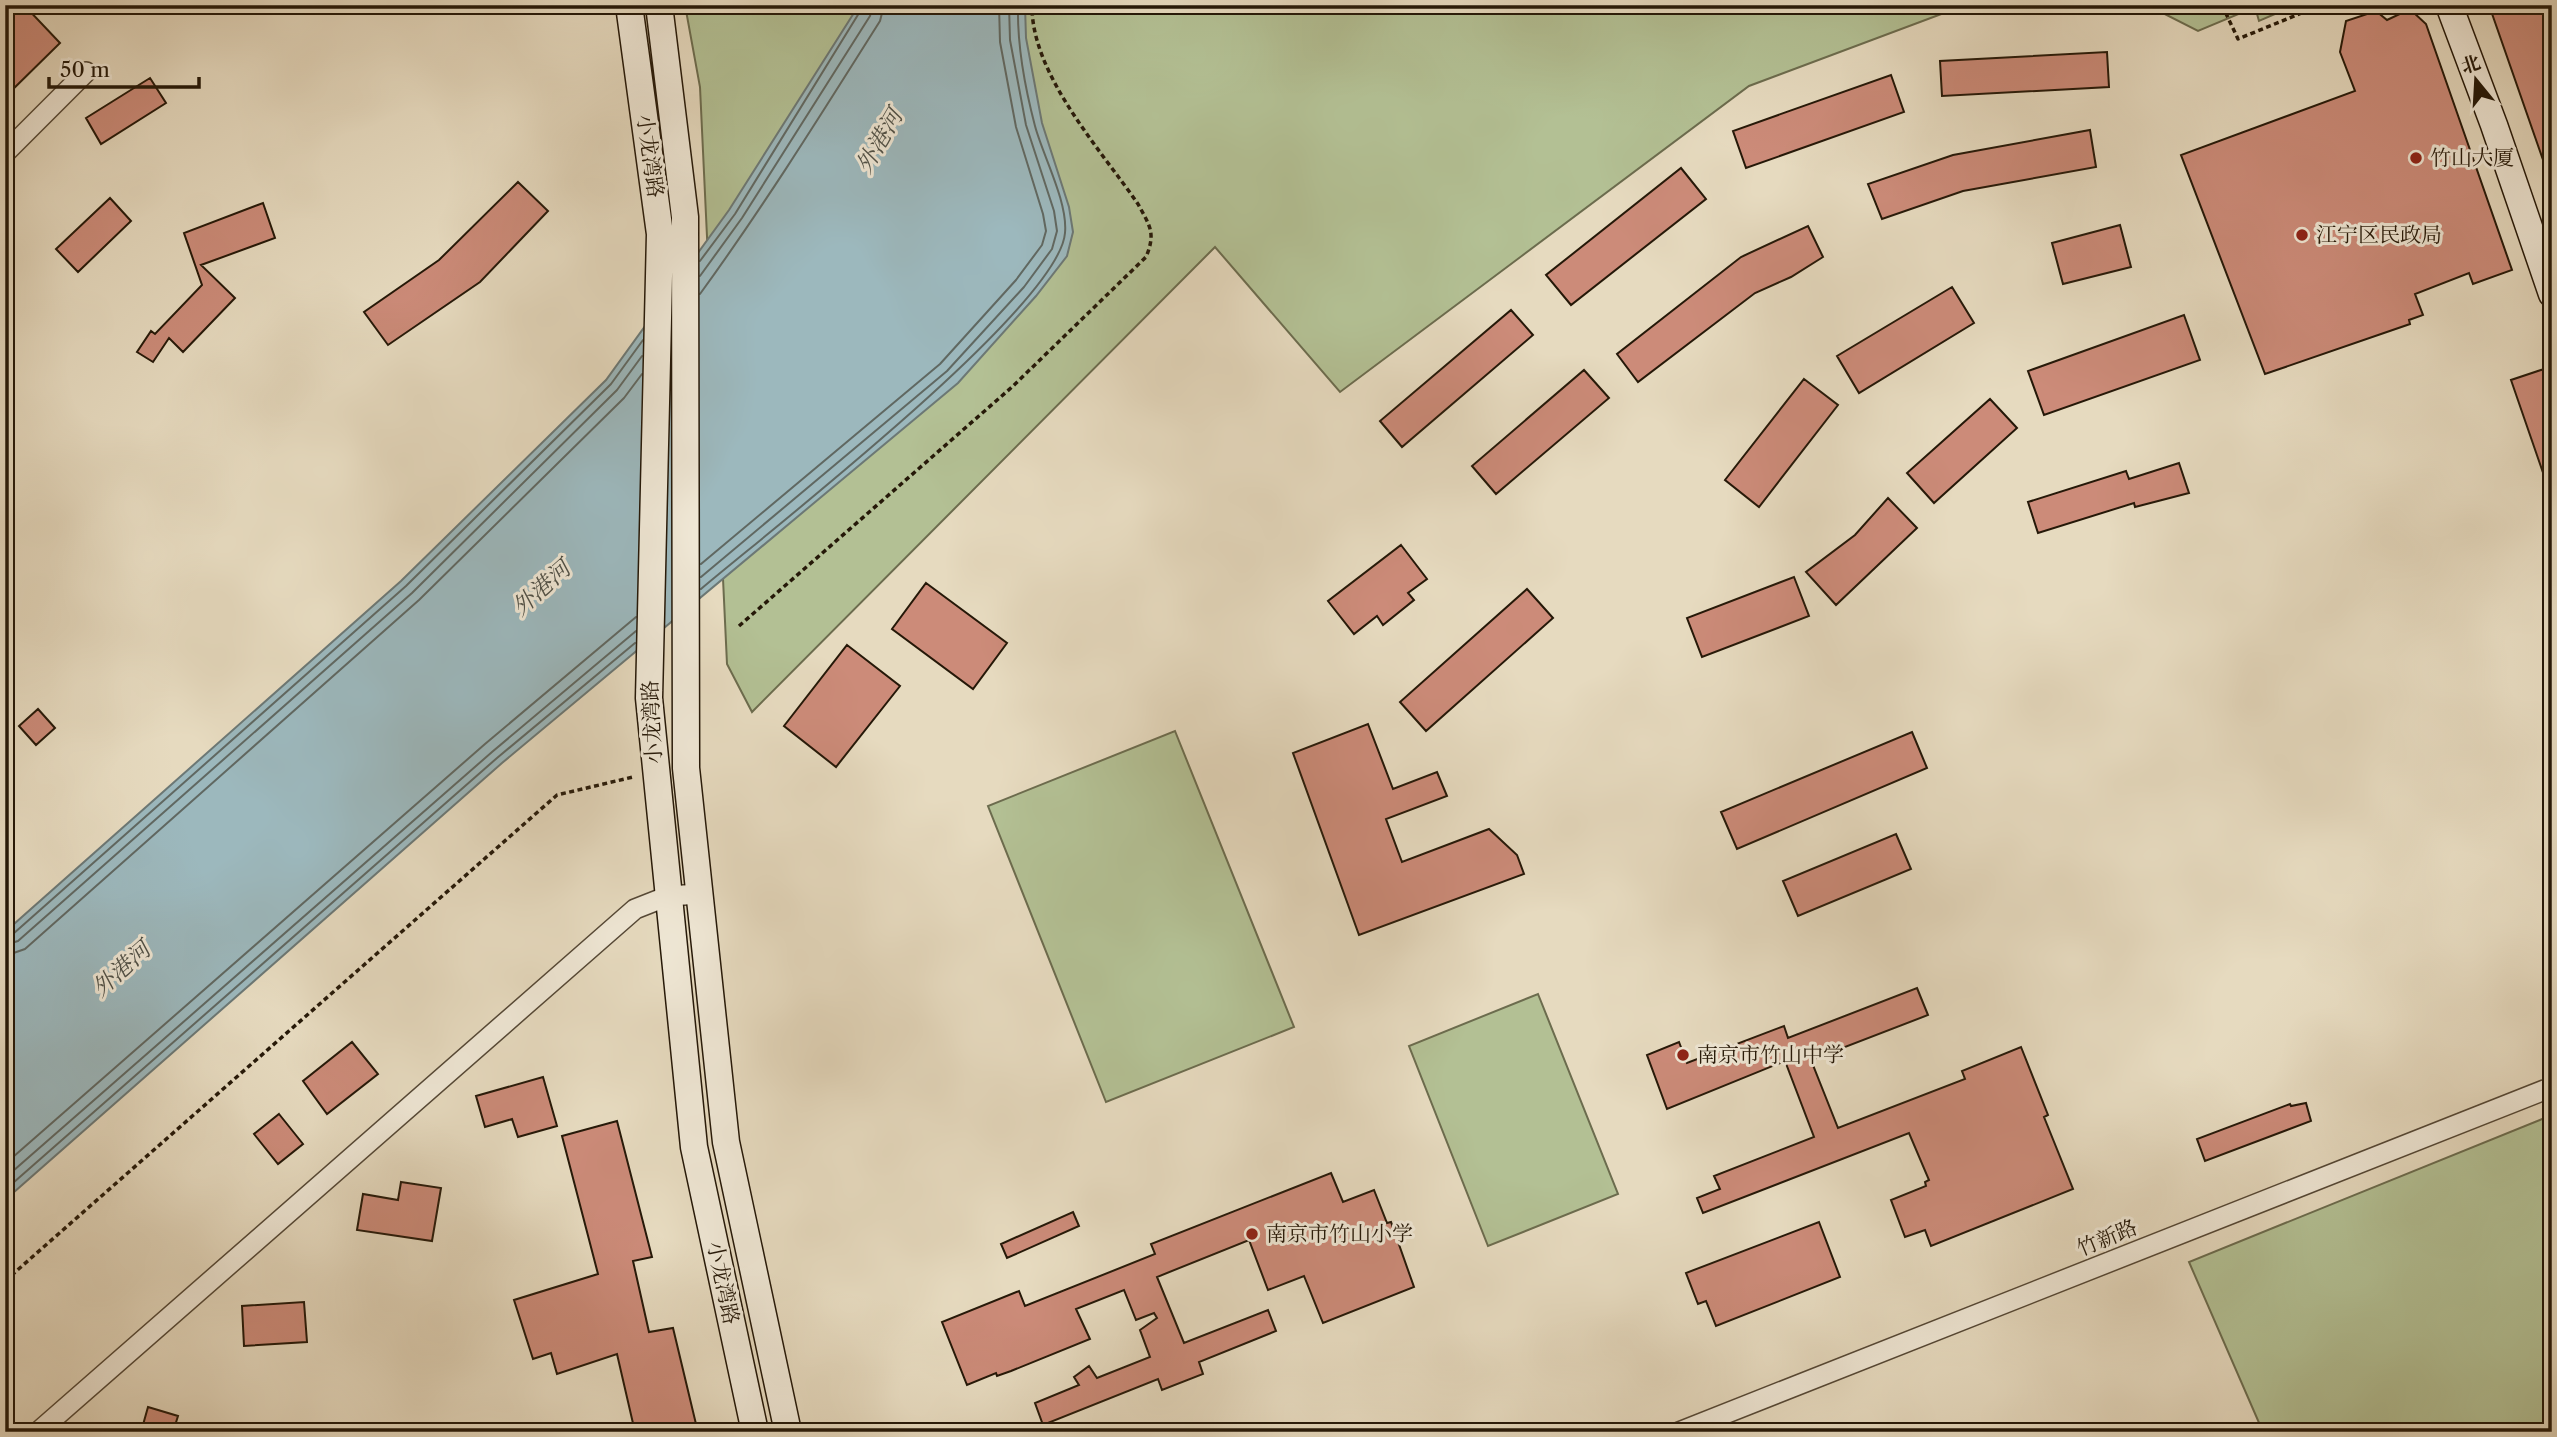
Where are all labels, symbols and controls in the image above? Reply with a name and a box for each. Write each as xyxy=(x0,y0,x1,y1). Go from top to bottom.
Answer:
scale bar xyxy=(49,46,200,90)
north arrow xyxy=(2442,46,2512,116)
text: 北 xyxy=(2458,50,2483,78)
text: 50 m xyxy=(60,57,110,82)
water label: 外港河 xyxy=(850,101,910,178)
street label: 小龙湾路 xyxy=(632,113,669,199)
place label: 竹山大厦 xyxy=(2430,145,2514,170)
marker: 竹山大厦 xyxy=(2408,150,2424,166)
place label: 江宁区民政局 xyxy=(2316,222,2442,247)
marker: 江宁区民政局 xyxy=(2294,227,2310,243)
water label: 外港河 xyxy=(506,552,579,621)
street label: 小龙湾路 xyxy=(637,679,666,765)
water label: 外港河 xyxy=(86,933,159,1002)
place label: 南京市竹山中学 xyxy=(1697,1042,1844,1067)
marker: 南京市竹山中学 xyxy=(1675,1047,1691,1063)
street label: 竹新路 xyxy=(2073,1214,2141,1261)
place label: 南京市竹山小学 xyxy=(1266,1221,1413,1246)
marker: 南京市竹山小学 xyxy=(1244,1226,1260,1242)
street label: 小龙湾路 xyxy=(703,1239,744,1327)

